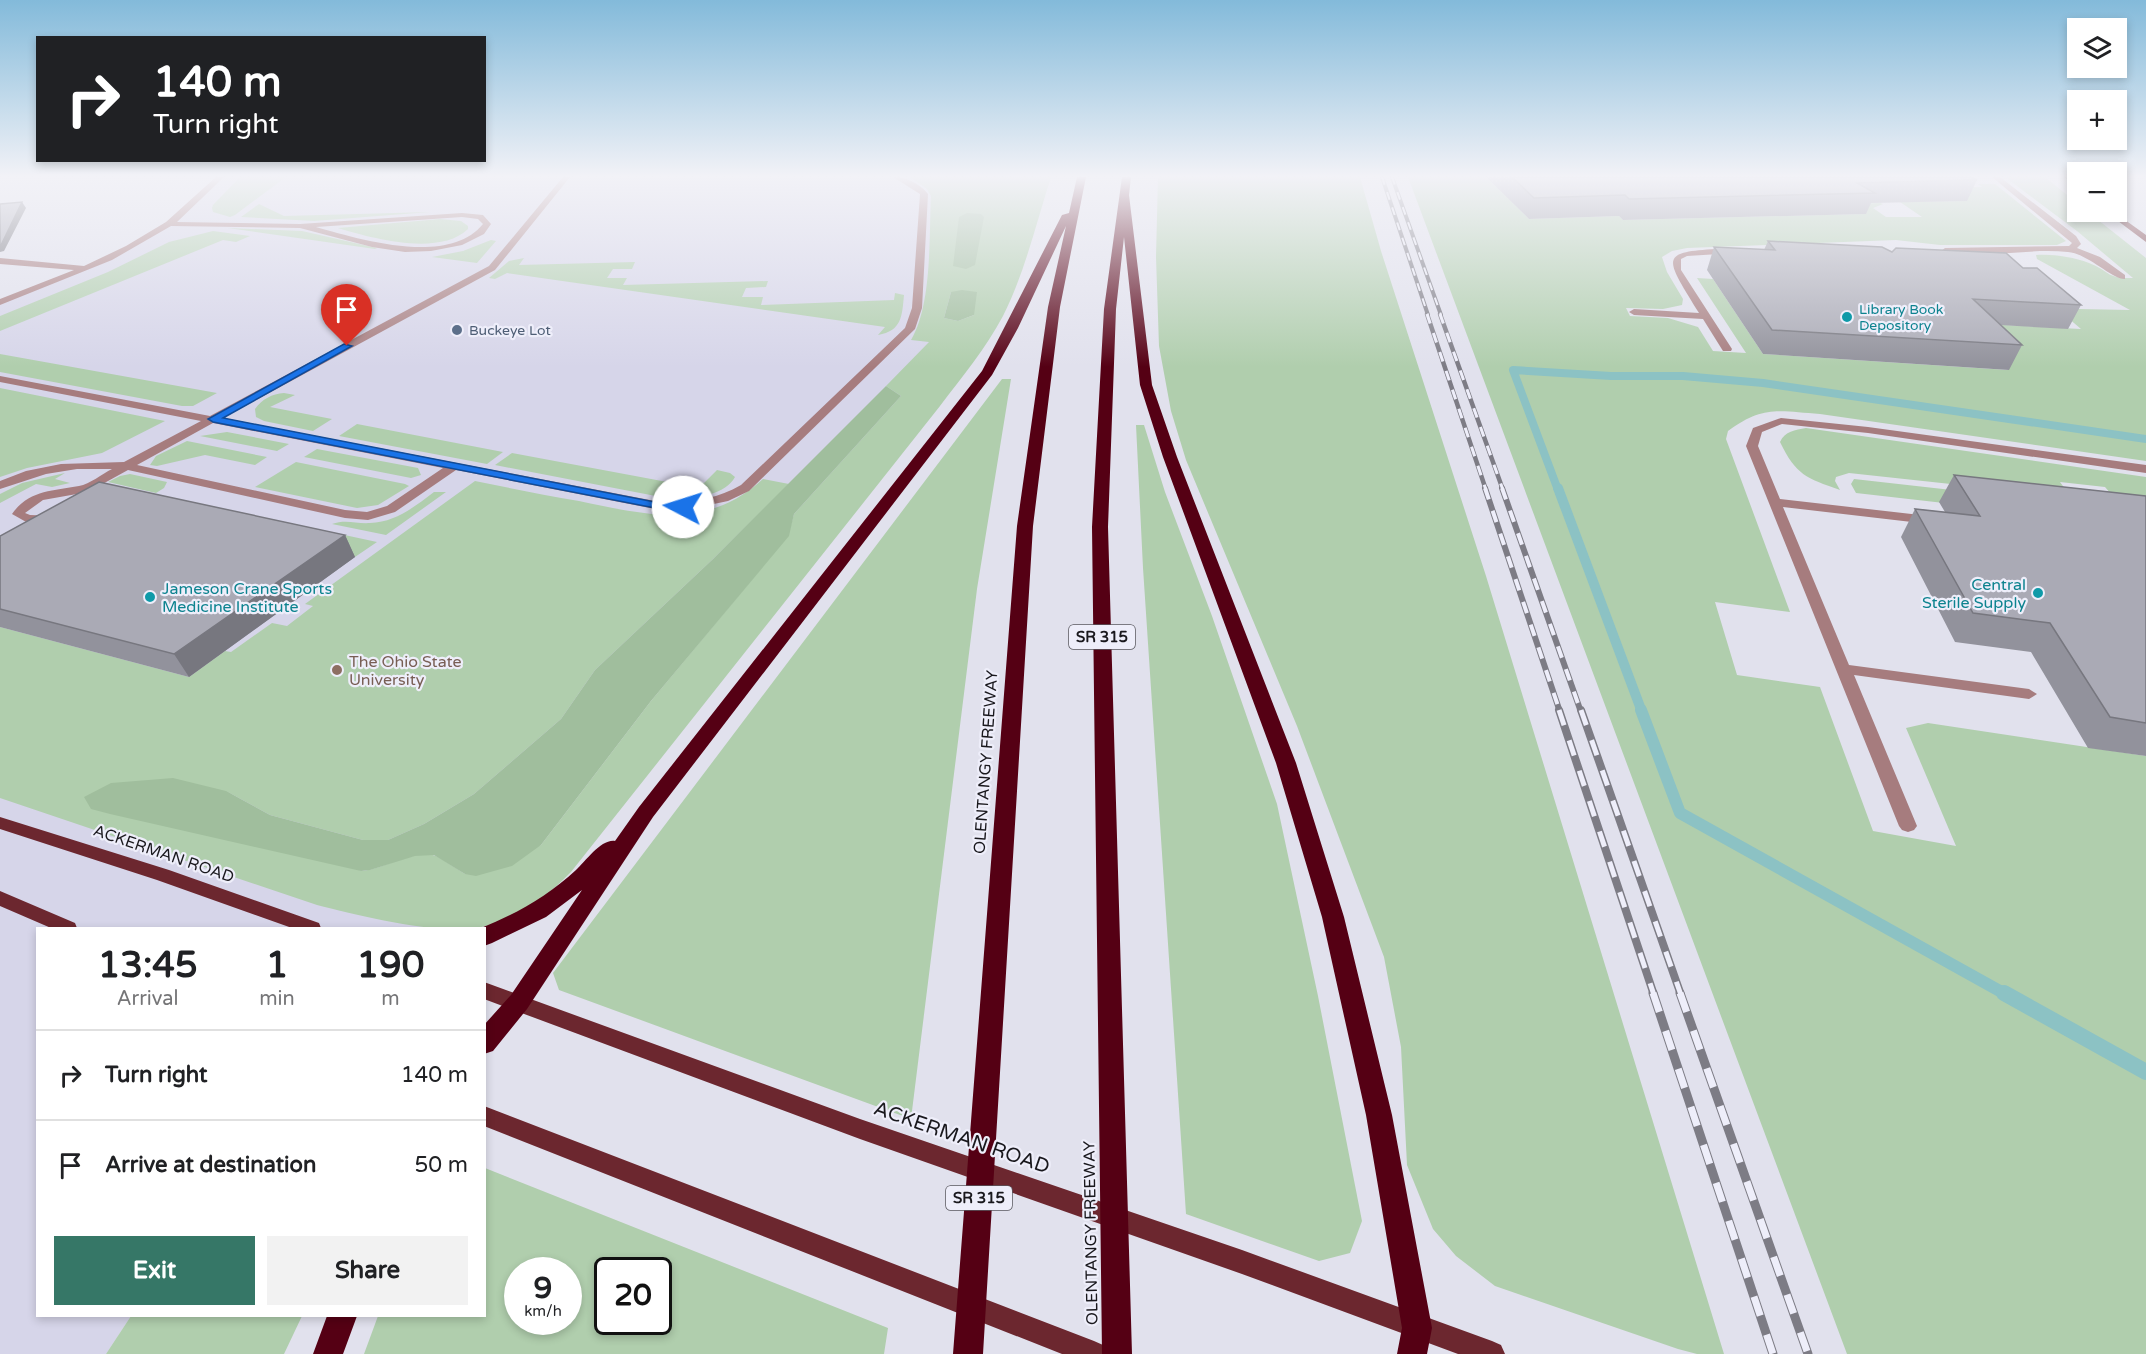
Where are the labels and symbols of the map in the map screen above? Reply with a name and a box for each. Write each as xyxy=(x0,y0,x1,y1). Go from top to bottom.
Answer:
pin xyxy=(321,284,372,346)
place label: Library Book Depository xyxy=(1859,301,1944,334)
marker: Library Book Depository xyxy=(1840,310,1854,324)
place label: Buckeye Lot xyxy=(469,322,551,339)
marker: Buckeye Lot xyxy=(450,323,464,337)
position arrow xyxy=(651,475,715,539)
place label: Central Sterile Supply xyxy=(1922,575,2026,613)
place label: Jameson Crane Sports Medicine Institute xyxy=(162,579,332,617)
marker: Central Sterile Supply xyxy=(2031,586,2045,600)
marker: Jameson Crane Sports Medicine Institute xyxy=(143,590,157,604)
road number: SR 315 xyxy=(1069,625,1135,649)
place label: The Ohio State University xyxy=(349,652,462,690)
marker: The Ohio State University xyxy=(330,663,344,677)
street label: OLENTANGY FREEWAY xyxy=(970,669,1002,855)
street label: ACKERMAN ROAD xyxy=(91,820,237,887)
street label: ACKERMAN ROAD xyxy=(871,1097,1053,1179)
street label: OLENTANGY FREEWAY xyxy=(1079,1141,1103,1325)
road number: SR 315 xyxy=(946,1186,1012,1210)
speed limit sign: 20 xyxy=(594,1257,672,1335)

